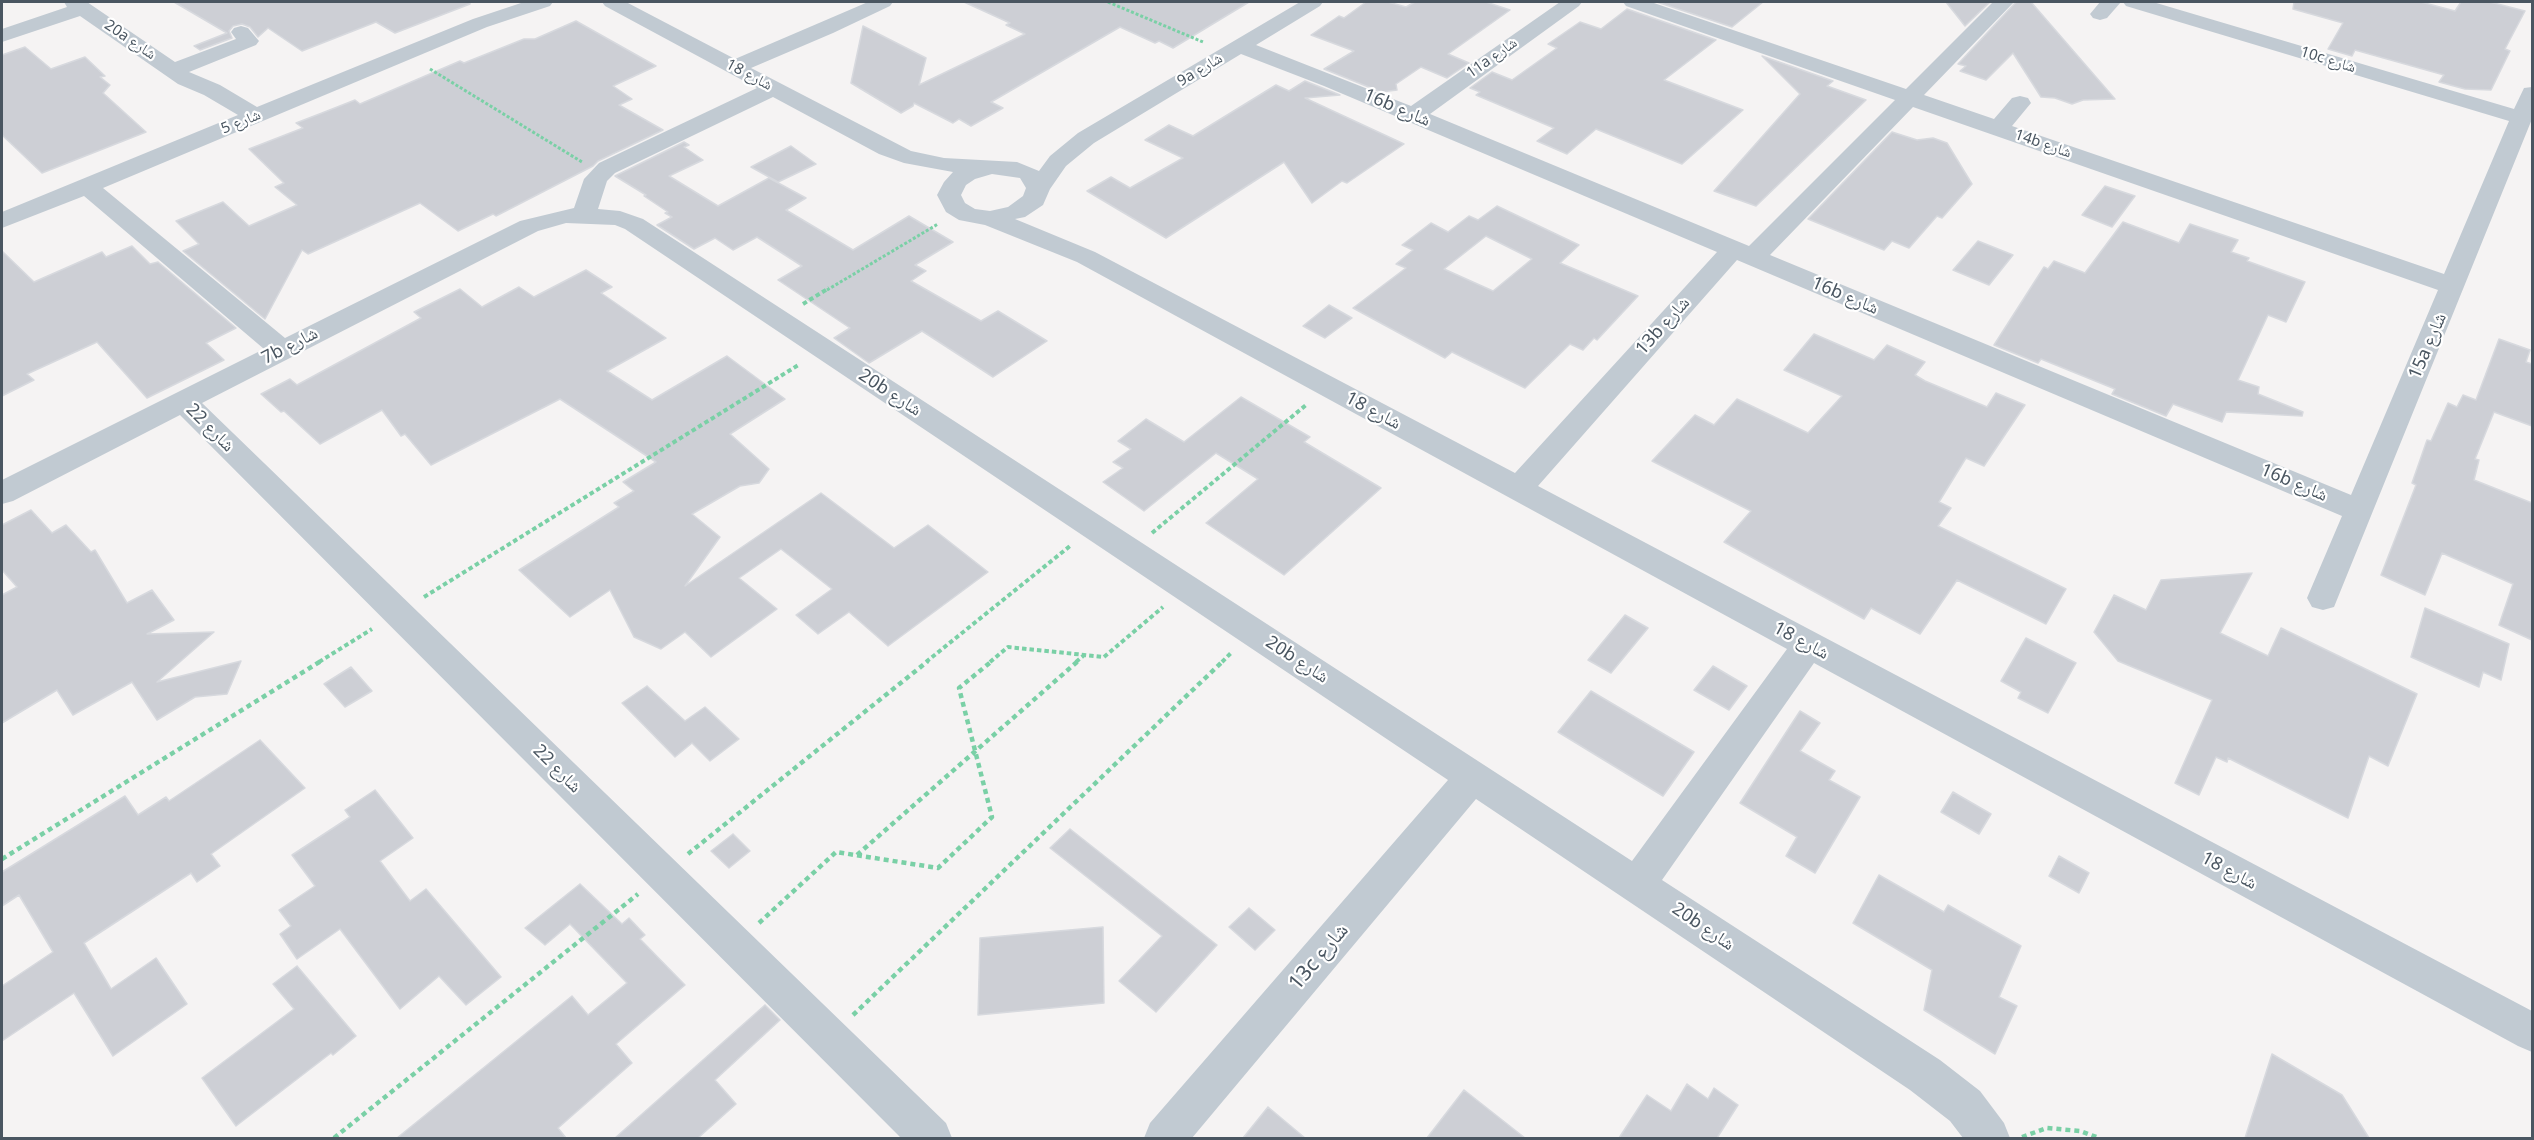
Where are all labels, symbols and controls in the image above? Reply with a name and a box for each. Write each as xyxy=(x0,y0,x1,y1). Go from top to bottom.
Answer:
street label: 20a شارع xyxy=(101,16,159,64)
street label: 11a شارع xyxy=(1463,34,1521,82)
street label: 10c شارع xyxy=(2298,43,2358,77)
street label: 9a شارع xyxy=(1174,50,1226,90)
street label: شارع 18 xyxy=(723,55,775,95)
street label: 16b شارع xyxy=(1360,84,1434,132)
street label: شارع 5 xyxy=(219,106,263,138)
street label: 14b شارع xyxy=(2012,126,2074,162)
street label: 16b شارع xyxy=(1808,272,1882,320)
street label: 13b شارع xyxy=(1631,293,1695,359)
street label: 15a شارع xyxy=(2404,310,2452,382)
street label: 7b شارع xyxy=(258,323,322,369)
street label: 20b شارع xyxy=(855,365,925,421)
street label: شارع 18 xyxy=(1342,387,1404,435)
street label: شارع 22 xyxy=(181,399,239,457)
street label: 16b شارع xyxy=(2257,459,2331,507)
street label: شارع 18 xyxy=(1770,617,1832,665)
street label: 20b شارع xyxy=(1262,632,1332,688)
street label: شارع 22 xyxy=(528,740,586,798)
street label: شارع 18 xyxy=(2198,847,2260,895)
street label: 20b شارع xyxy=(1668,898,1738,956)
street label: 13c شارع xyxy=(1284,918,1354,996)

